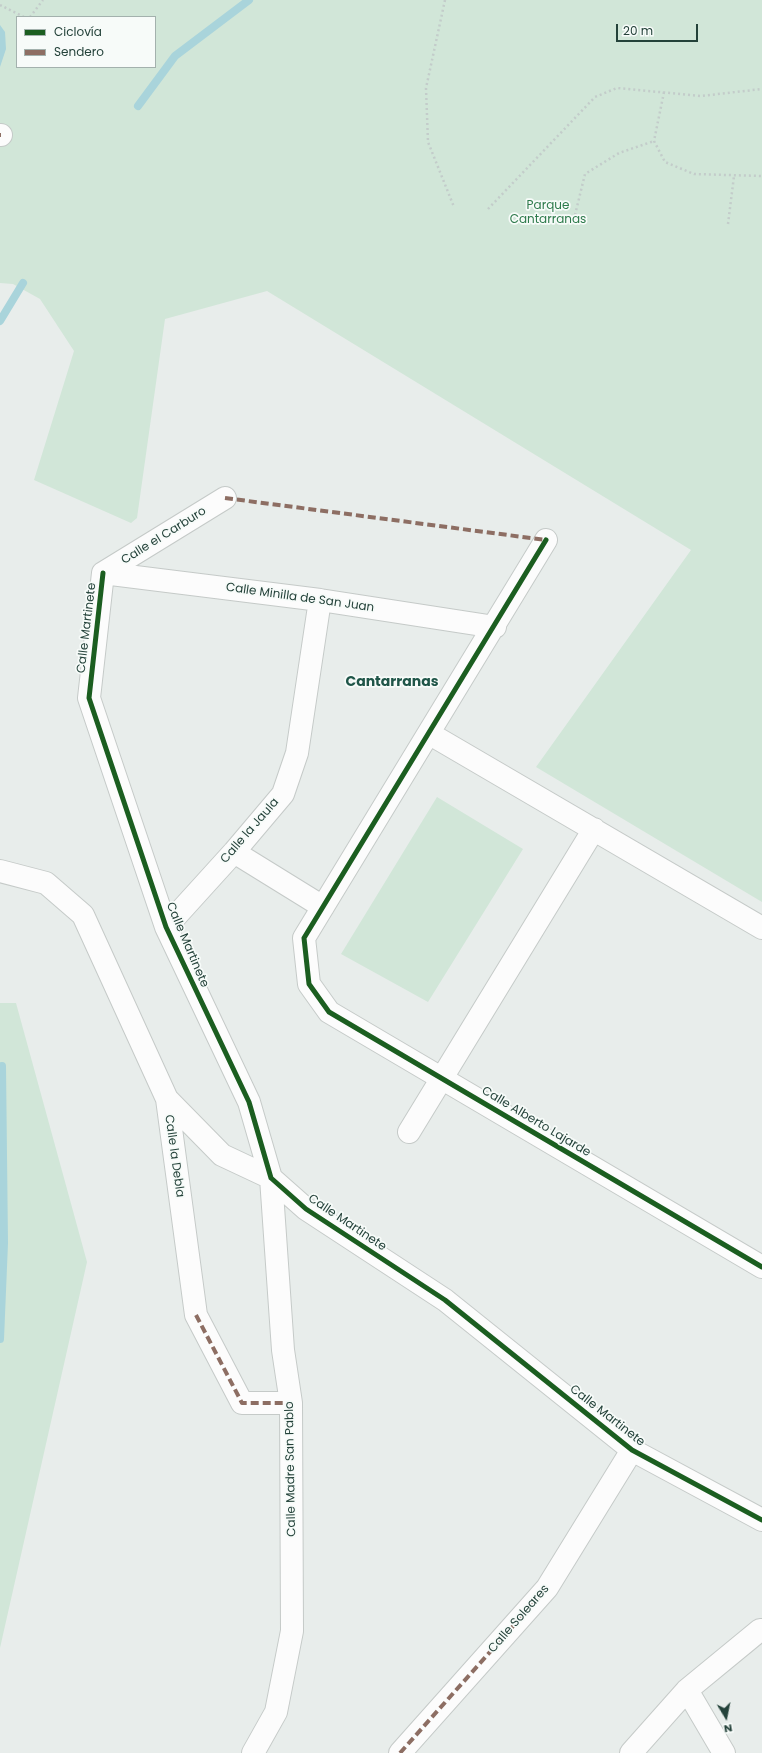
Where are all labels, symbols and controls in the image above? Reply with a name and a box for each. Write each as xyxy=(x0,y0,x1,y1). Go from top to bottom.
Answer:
legend xyxy=(16,16,156,68)
scale bar xyxy=(618,16,700,42)
text: 20 m xyxy=(623,22,653,39)
text: Ciclovía xyxy=(54,23,102,40)
text: Sendero xyxy=(54,43,104,60)
park label: Parque Cantarranas xyxy=(510,199,586,227)
street label: Calle el Carburo xyxy=(119,504,209,568)
street label: Calle Minilla de San Juan xyxy=(225,580,375,616)
street label: Calle Martinete xyxy=(74,582,100,674)
district label: Cantarranas xyxy=(345,674,439,690)
street label: Calle la Jaula xyxy=(218,796,282,866)
street label: Calle Martinete xyxy=(163,900,211,990)
street label: Calle Alberto Lajarde xyxy=(479,1084,593,1160)
street label: Calle la Debla xyxy=(161,1114,187,1198)
street label: Calle Martinete xyxy=(305,1192,389,1254)
street label: Calle Martinete xyxy=(567,1382,647,1450)
street label: Calle Madre San Pablo xyxy=(283,1401,299,1537)
street label: Calle Soleares xyxy=(486,1582,552,1656)
north arrow xyxy=(706,1697,746,1737)
text: N xyxy=(723,1720,734,1737)

